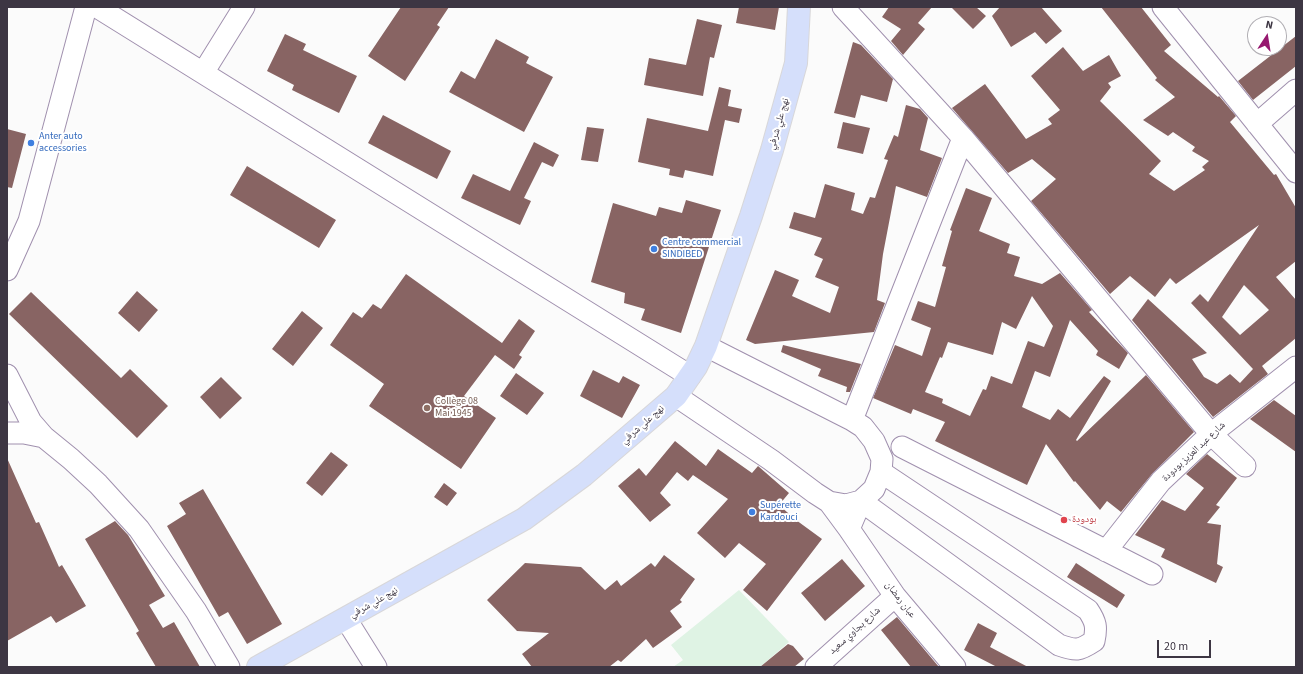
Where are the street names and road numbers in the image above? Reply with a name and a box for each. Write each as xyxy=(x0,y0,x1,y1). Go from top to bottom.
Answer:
street label: نهج علي شرفي xyxy=(766,97,792,151)
street label: نهج علي شرفي xyxy=(619,403,667,447)
street label: شارع عبد العزيز بودودة xyxy=(1160,420,1228,484)
street label: عبان رمضان xyxy=(882,579,918,621)
street label: نهج علي شرفي xyxy=(348,585,400,621)
street label: شارع بجاوي سعيد xyxy=(827,605,883,657)

